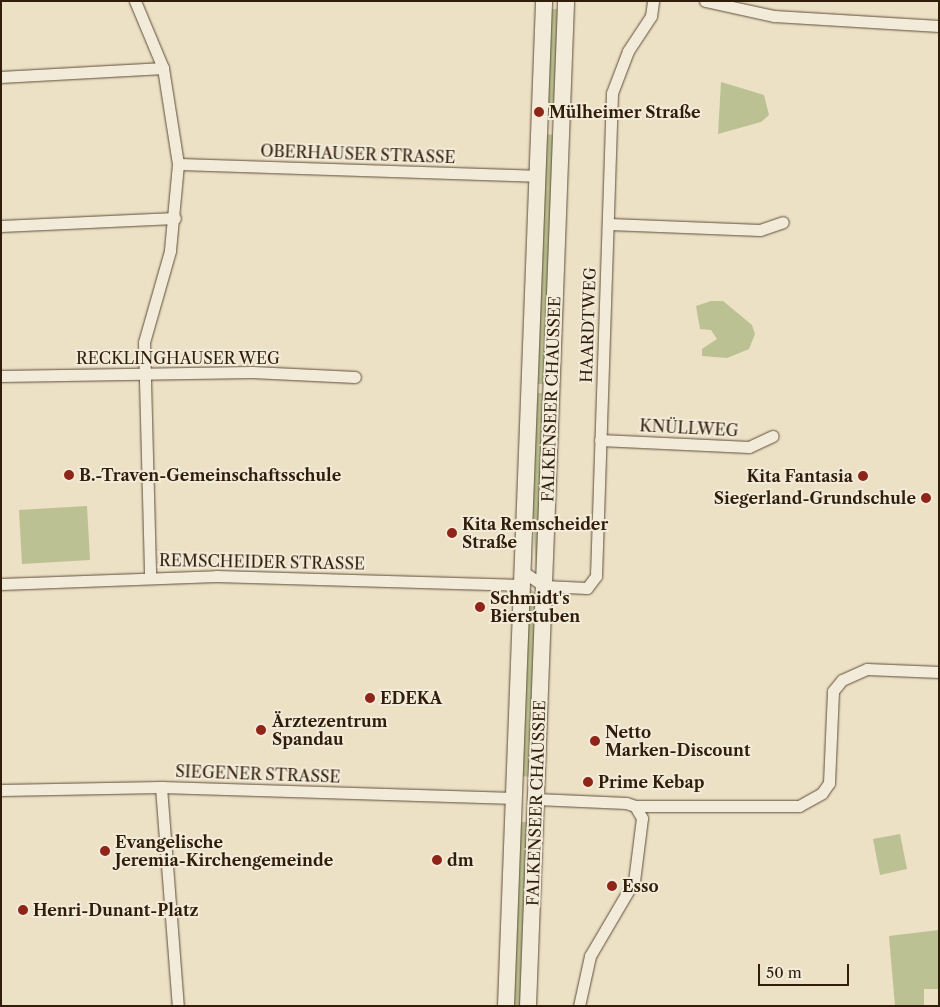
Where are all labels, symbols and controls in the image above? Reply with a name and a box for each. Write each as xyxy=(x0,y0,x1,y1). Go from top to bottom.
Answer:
place label: Mülheimer Straße xyxy=(549,102,701,122)
marker: Mülheimer Straße xyxy=(533,106,545,118)
street label: OBERHAUSER STRASSE xyxy=(260,141,456,167)
street label: HAARDTWEG xyxy=(576,267,600,383)
street label: FALKENSEER CHAUSSEE xyxy=(538,295,564,503)
street label: RECKLINGHAUSER WEG xyxy=(75,348,281,368)
street label: KNÜLLWEG xyxy=(639,416,739,440)
place label: B.-Traven-Gemeinschaftsschule xyxy=(79,465,341,485)
place label: Kita Fantasia xyxy=(746,466,853,486)
marker: B.-Traven-Gemeinschaftsschule xyxy=(63,469,75,481)
marker: Kita Fantasia xyxy=(857,470,869,482)
place label: Siegerland-Grundschule xyxy=(714,488,916,508)
marker: Siegerland-Grundschule xyxy=(920,492,932,504)
place label: Kita Remscheider Straße xyxy=(462,514,608,552)
marker: Kita Remscheider Straße xyxy=(446,527,458,539)
street label: REMSCHEIDER STRASSE xyxy=(159,551,365,573)
place label: Schmidt's Bierstuben xyxy=(490,588,580,626)
marker: Schmidt's Bierstuben xyxy=(474,601,486,613)
place label: EDEKA xyxy=(380,688,442,708)
marker: EDEKA xyxy=(364,692,376,704)
street label: FALKENSEER CHAUSSEE xyxy=(523,699,549,907)
place label: Ärztezentrum Spandau xyxy=(272,711,388,749)
place label: Netto Marken-Discount xyxy=(605,722,750,760)
marker: Ärztezentrum Spandau xyxy=(254,723,268,737)
marker: Netto Marken-Discount xyxy=(589,735,601,747)
street label: SIEGENER STRASSE xyxy=(175,762,341,786)
place label: Prime Kebap xyxy=(598,772,704,792)
marker: Prime Kebap xyxy=(582,776,594,788)
place label: Evangelische Jeremia-Kirchengemeinde xyxy=(115,832,333,870)
marker: Evangelische Jeremia-Kirchengemeinde xyxy=(99,845,111,857)
place label: dm xyxy=(447,850,474,870)
marker: dm xyxy=(431,854,443,866)
place label: Esso xyxy=(622,876,659,896)
marker: Esso xyxy=(606,880,618,892)
place label: Henri-Dunant-Platz xyxy=(33,900,199,920)
marker: Henri-Dunant-Platz xyxy=(17,904,29,916)
scale bar xyxy=(760,954,851,986)
text: 50 m xyxy=(766,963,802,982)

